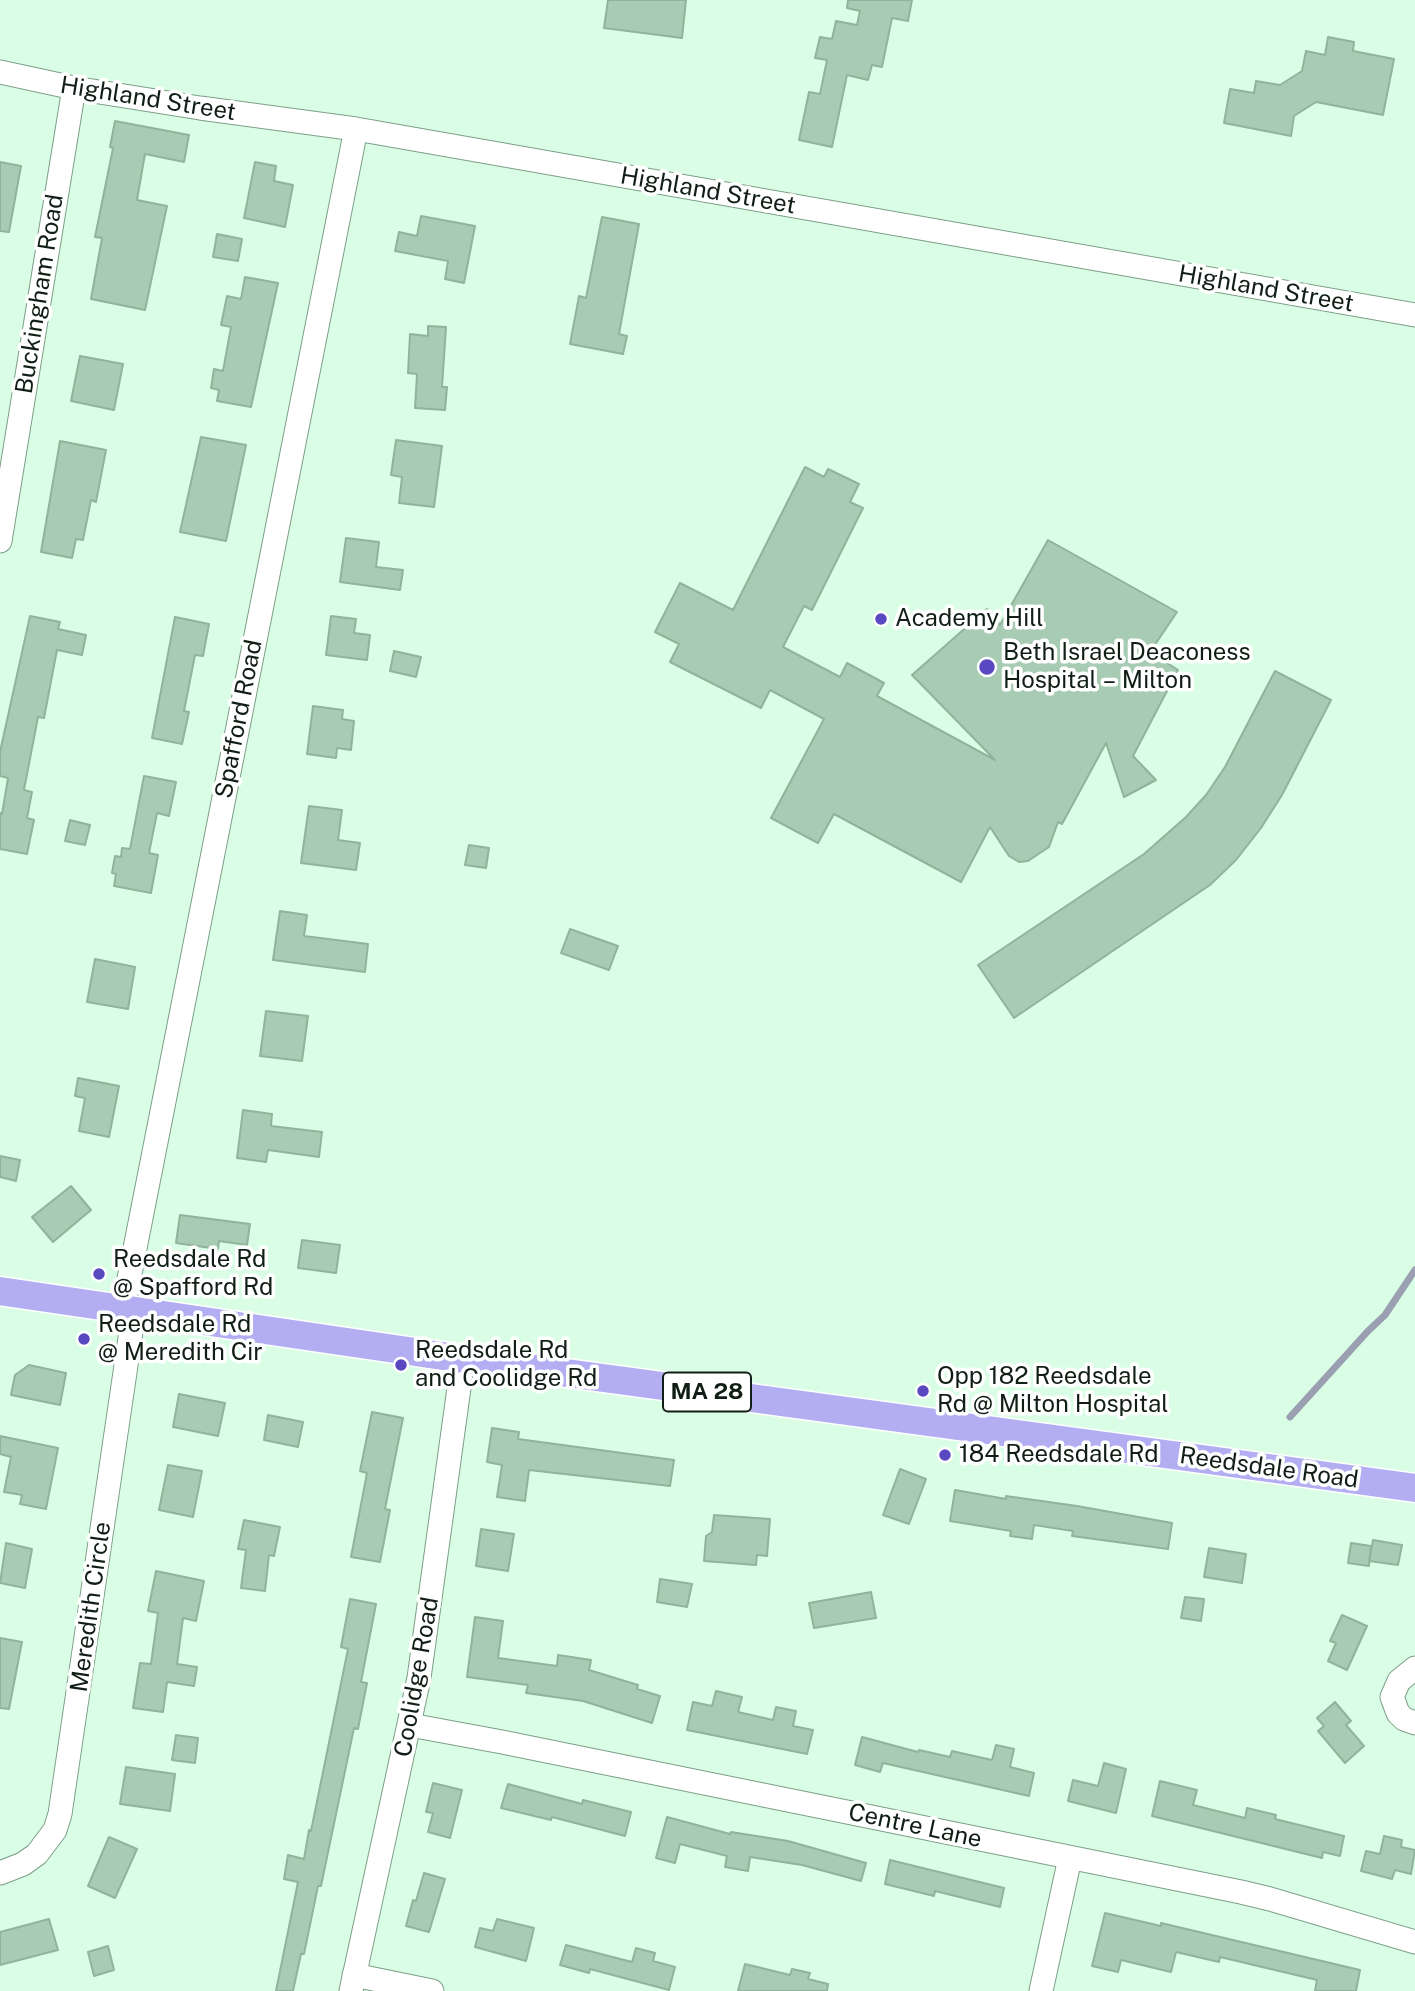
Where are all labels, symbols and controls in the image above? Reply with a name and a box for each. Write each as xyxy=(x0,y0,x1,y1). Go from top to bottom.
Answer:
street label: Highland Street xyxy=(58,71,238,127)
street label: Highland Street xyxy=(618,161,798,221)
street label: Buckingham Road xyxy=(10,192,70,396)
street label: Highland Street xyxy=(1176,259,1356,319)
place label: Academy Hill xyxy=(895,605,1043,633)
marker: Academy Hill xyxy=(873,611,889,627)
street label: Spafford Road xyxy=(209,637,269,801)
place label: Beth Israel Deaconess Hospital – Milton xyxy=(1003,639,1251,695)
marker: Beth Israel Deaconess Hospital – Milton xyxy=(977,657,997,677)
place label: Reedsdale Rd @ Spafford Rd xyxy=(113,1246,273,1302)
marker: Reedsdale Rd @ Spafford Rd xyxy=(91,1266,107,1282)
place label: Reedsdale Rd @ Meredith Cir xyxy=(98,1311,263,1367)
marker: Reedsdale Rd @ Meredith Cir xyxy=(76,1331,92,1347)
place label: Reedsdale Rd and Coolidge Rd xyxy=(415,1337,597,1393)
marker: Reedsdale Rd and Coolidge Rd xyxy=(393,1357,409,1373)
place label: Opp 182 Reedsdale Rd @ Milton Hospital xyxy=(937,1363,1169,1419)
road number: MA 28 xyxy=(663,1372,751,1412)
marker: Opp 182 Reedsdale Rd @ Milton Hospital xyxy=(915,1383,931,1399)
place label: 184 Reedsdale Rd xyxy=(959,1441,1159,1469)
street label: Reedsdale Road xyxy=(1178,1441,1360,1495)
marker: 184 Reedsdale Rd xyxy=(937,1447,953,1463)
street label: Meredith Circle xyxy=(65,1520,117,1694)
street label: Coolidge Road xyxy=(389,1595,445,1759)
street label: Centre Lane xyxy=(846,1798,984,1854)

